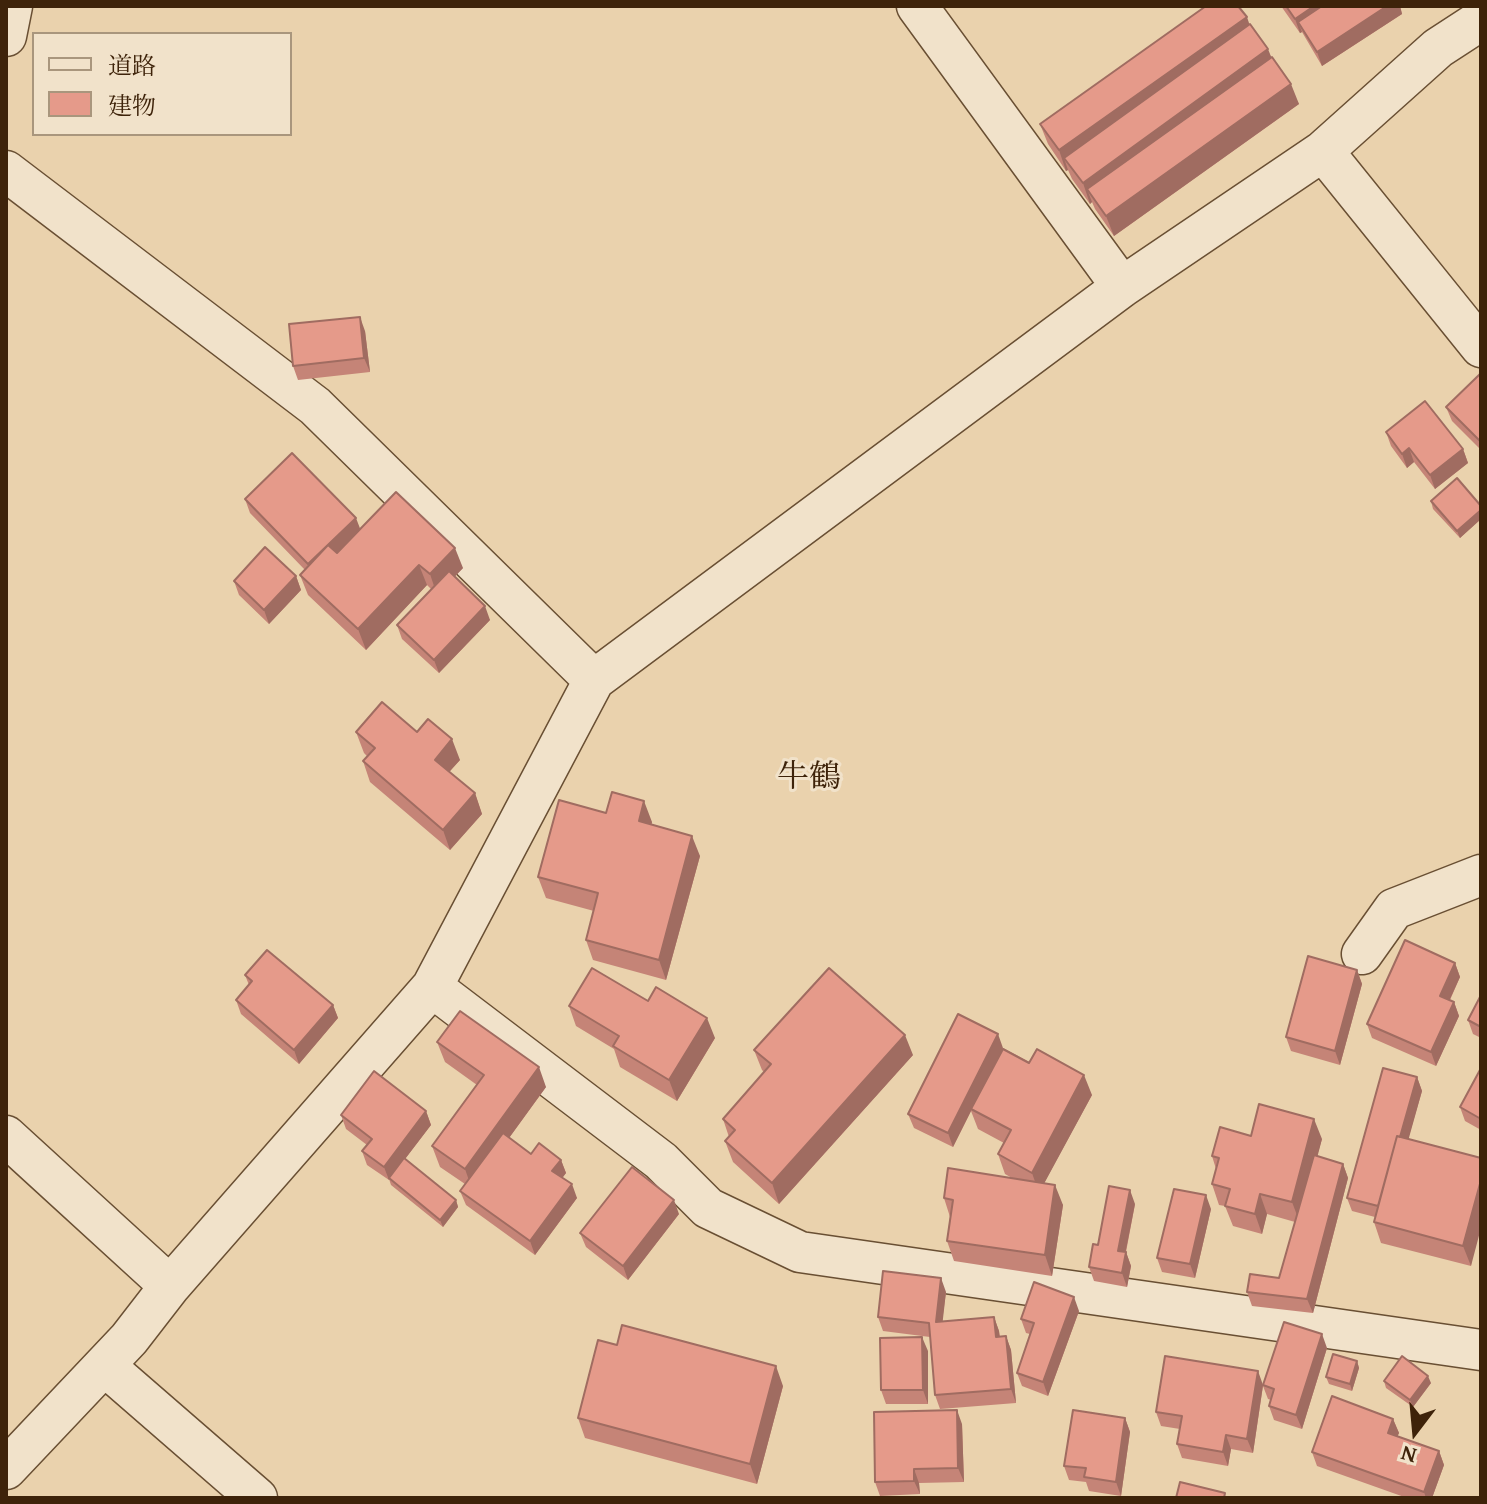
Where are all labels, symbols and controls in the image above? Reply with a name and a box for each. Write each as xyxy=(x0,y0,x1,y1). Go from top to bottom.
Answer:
legend xyxy=(32,32,292,136)
text: 道路 xyxy=(108,48,156,83)
text: 建物 xyxy=(108,88,156,123)
district label: 牛鶴 xyxy=(777,760,841,798)
north arrow xyxy=(1375,1392,1455,1472)
text: N xyxy=(1397,1438,1420,1472)

